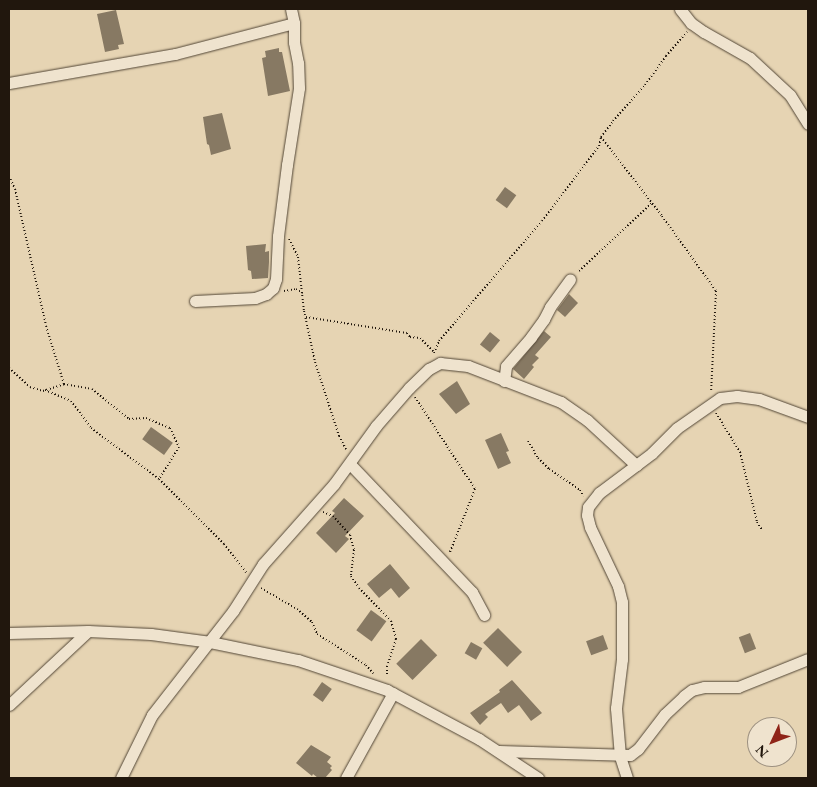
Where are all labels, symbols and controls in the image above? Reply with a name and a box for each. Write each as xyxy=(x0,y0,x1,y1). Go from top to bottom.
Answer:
north arrow xyxy=(747,717,797,767)
text: N xyxy=(751,741,772,762)

